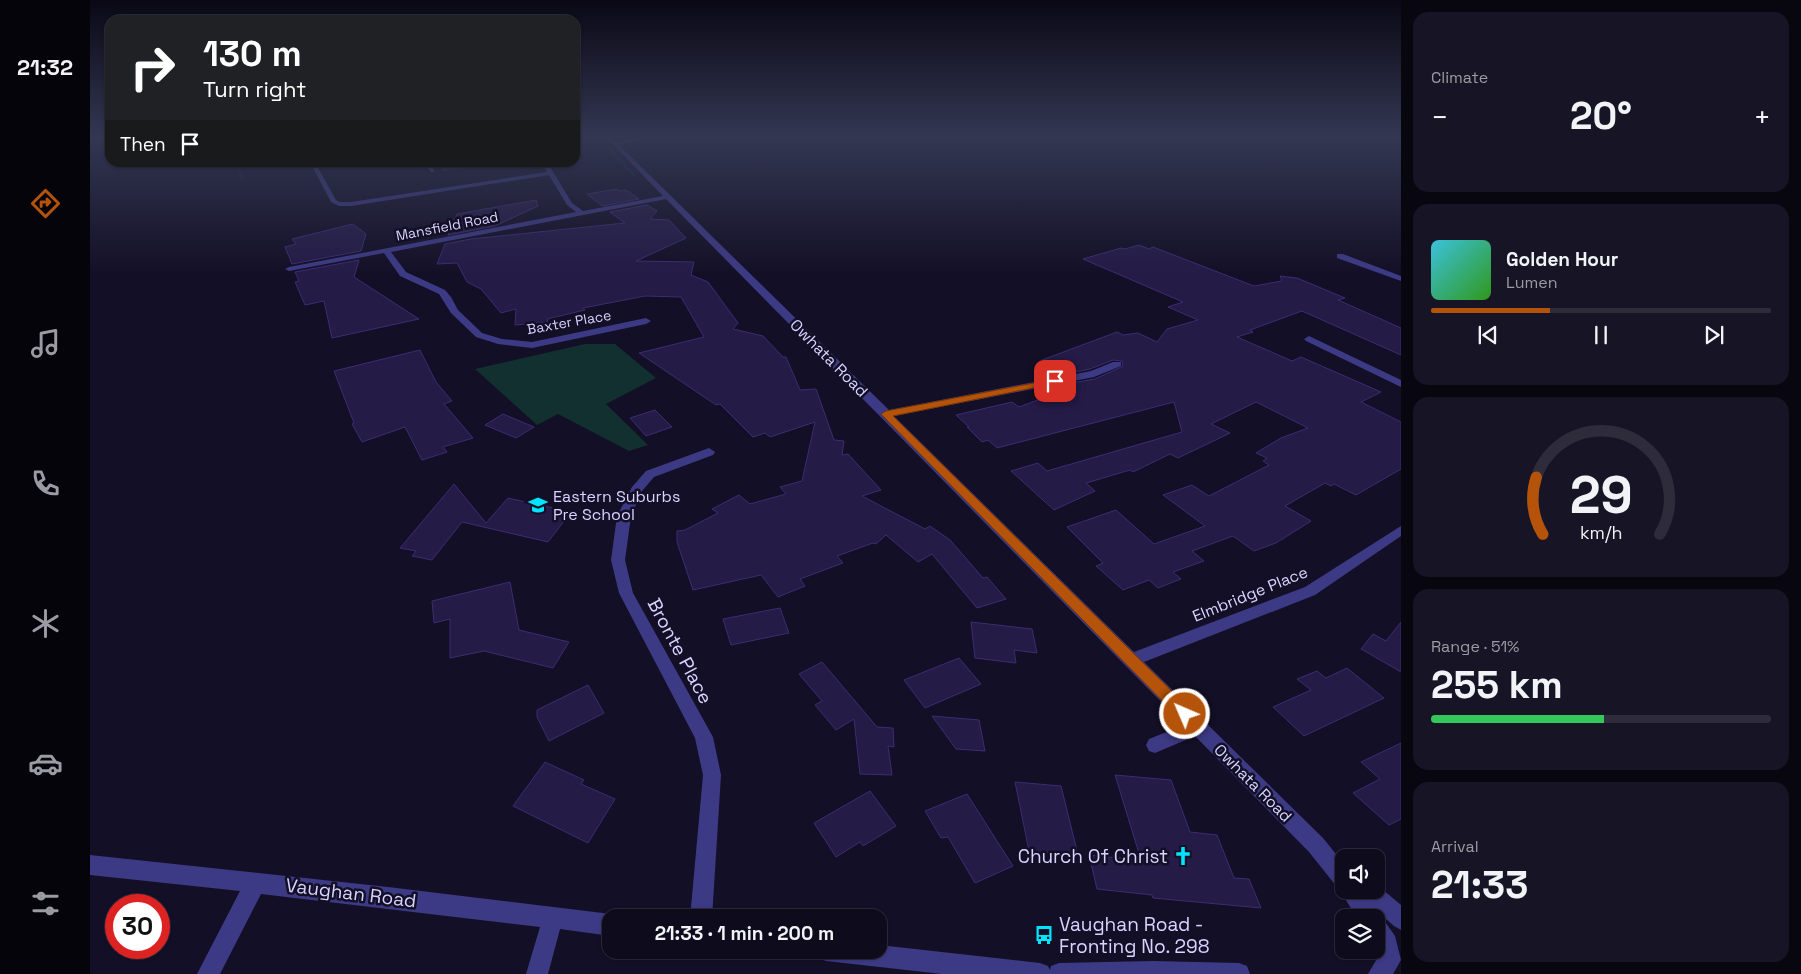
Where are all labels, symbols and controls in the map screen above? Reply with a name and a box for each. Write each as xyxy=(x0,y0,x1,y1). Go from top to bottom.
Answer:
text: 130 m xyxy=(203,32,302,76)
icon: right xyxy=(120,35,185,100)
text: 21:32 xyxy=(17,53,73,81)
text: Climate xyxy=(1431,67,1488,88)
text: Turn right xyxy=(203,75,306,103)
text: 20° xyxy=(1570,92,1632,140)
text: − xyxy=(1431,99,1448,135)
text: + xyxy=(1754,99,1771,135)
icon: arrive xyxy=(176,130,204,158)
text: Then xyxy=(120,132,166,157)
icon: directions xyxy=(28,186,63,221)
street label: Mansfield Road xyxy=(394,207,500,245)
text: Golden Hour xyxy=(1506,247,1618,272)
text: Lumen xyxy=(1506,272,1558,293)
street label: Baxter Place xyxy=(525,306,613,338)
street label: Owhata Road xyxy=(786,315,872,401)
icon: previous xyxy=(1474,321,1502,349)
icon: pause xyxy=(1587,321,1615,349)
icon: next xyxy=(1700,321,1728,349)
icon: music xyxy=(28,326,63,361)
pin xyxy=(1034,360,1076,402)
icon: arrive xyxy=(1041,367,1069,395)
text: 29 xyxy=(1570,462,1632,528)
icon: phone xyxy=(28,466,63,501)
place label: Eastern Suburbs Pre School xyxy=(553,486,680,525)
school or university icon: Eastern Suburbs Pre School xyxy=(527,494,549,516)
text: km/h xyxy=(1580,521,1622,544)
street label: Elmbridge Place xyxy=(1189,561,1311,627)
street label: Bronte Place xyxy=(642,594,718,708)
icon: climate xyxy=(28,606,63,641)
text: Range · 51% xyxy=(1431,636,1519,657)
text: 255 km xyxy=(1431,661,1563,709)
position arrow xyxy=(1158,687,1210,739)
street label: Owhata Road xyxy=(1210,740,1296,826)
icon: car xyxy=(28,746,63,781)
text: Arrival xyxy=(1431,836,1479,857)
place label: Church Of Christ xyxy=(1018,844,1168,869)
church icon: Church Of Christ xyxy=(1172,845,1194,867)
map controls xyxy=(1335,849,1385,959)
button: sound xyxy=(1335,849,1385,899)
text: 21:33 xyxy=(1431,861,1528,909)
street label: Vaughan Road xyxy=(284,873,418,913)
icon: filters xyxy=(28,886,63,921)
speed limit sign: 30 xyxy=(105,894,170,959)
button: layers xyxy=(1335,909,1385,959)
place label: Vaughan Road - Fronting No. 298 xyxy=(1059,912,1209,959)
text: 21:33 · 1 min · 200 m xyxy=(655,921,834,946)
bus stop icon: Vaughan Road - Fronting No. 298 xyxy=(1033,924,1055,946)

